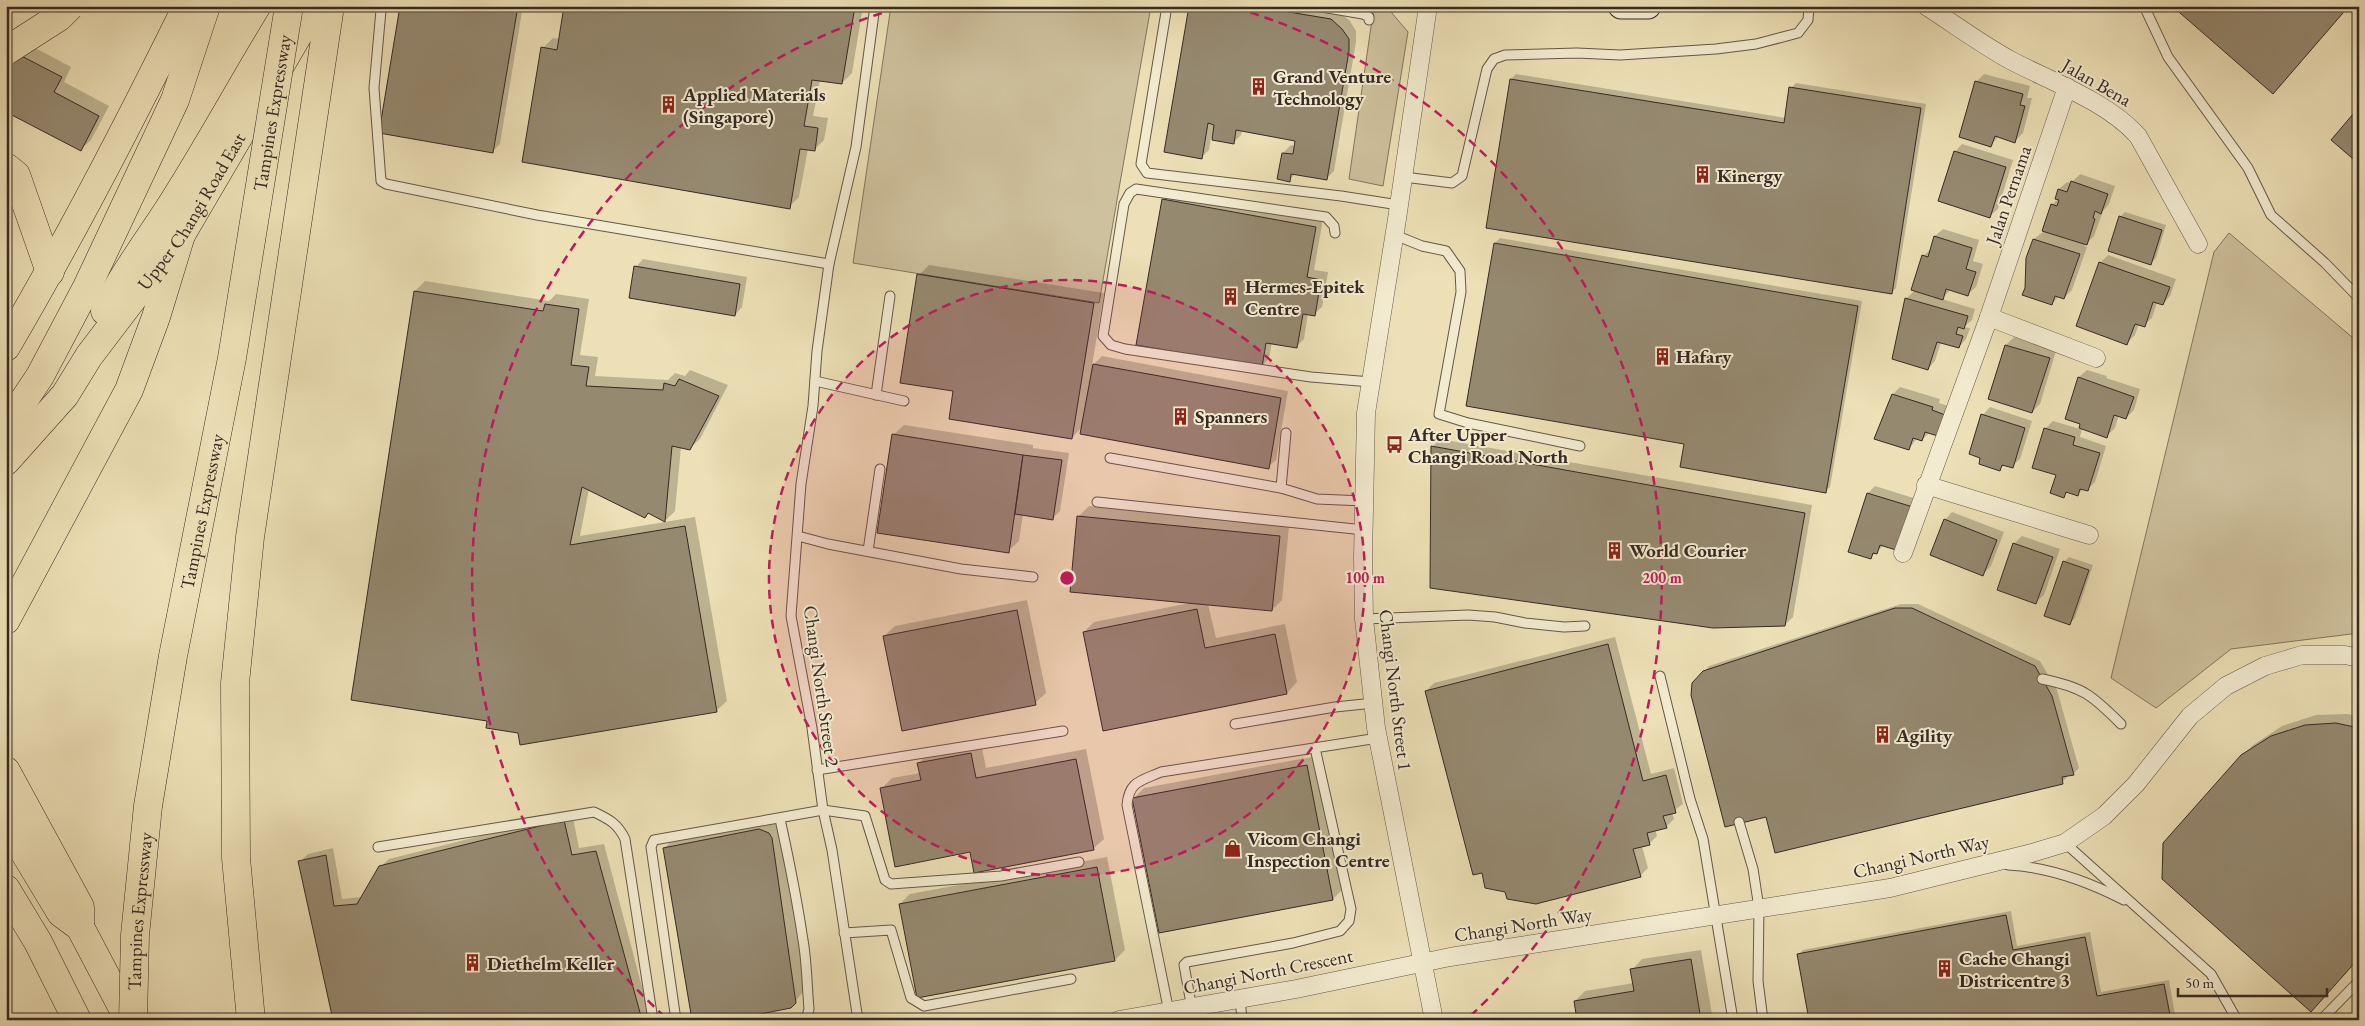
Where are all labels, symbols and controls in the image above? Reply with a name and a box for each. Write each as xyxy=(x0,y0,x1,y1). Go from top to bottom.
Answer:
street label: Tampines Expressway xyxy=(247,32,297,193)
street label: Jalan Bena xyxy=(2056,52,2136,113)
place label: Grand Venture Technology xyxy=(1273,64,1391,111)
building icon: Grand Venture Technology xyxy=(1249,77,1269,97)
place label: Applied Materials (Singapore) xyxy=(682,82,826,129)
building icon: Applied Materials (Singapore) xyxy=(659,95,679,115)
street label: Upper Changi Road East xyxy=(132,128,251,295)
street label: Jalan Pernama xyxy=(1979,142,2037,250)
place label: Kinergy xyxy=(1717,163,1783,188)
building icon: Kinergy xyxy=(1693,165,1713,185)
place label: Hermes-Epitek Centre xyxy=(1245,274,1365,321)
building icon: Hermes-Epitek Centre xyxy=(1221,287,1241,307)
place label: Hafary xyxy=(1676,344,1732,369)
building icon: Hafary xyxy=(1652,346,1672,366)
place label: Spanners xyxy=(1195,404,1267,429)
building icon: Spanners xyxy=(1171,406,1191,426)
place label: After Upper Changi Road North xyxy=(1407,422,1568,469)
street label: Tampines Expressway xyxy=(174,431,230,592)
bus stop icon: After Upper Changi Road North xyxy=(1384,435,1404,455)
place label: World Courier xyxy=(1629,538,1747,563)
building icon: World Courier xyxy=(1605,540,1625,560)
text: 100 m xyxy=(1345,568,1385,587)
text: 200 m xyxy=(1642,568,1682,587)
centre of rings xyxy=(1058,569,1076,587)
street label: Changi North Street 2 xyxy=(798,604,845,768)
street label: Changi North Street 1 xyxy=(1373,608,1418,772)
place label: Agility xyxy=(1895,723,1953,748)
building icon: Agility xyxy=(1872,725,1892,745)
place label: Vicom Changi Inspection Centre xyxy=(1247,826,1390,873)
street label: Changi North Way xyxy=(1850,829,1992,884)
street label: Tampines Expressway xyxy=(122,830,158,991)
shop icon: Vicom Changi Inspection Centre xyxy=(1223,839,1243,859)
street label: Changi North Way xyxy=(1452,901,1594,948)
street label: Changi North Crescent xyxy=(1181,943,1355,1000)
place label: Cache Changi Districentre 3 xyxy=(1959,946,2070,993)
place label: Diethelm Keller xyxy=(487,951,614,976)
building icon: Diethelm Keller xyxy=(463,953,483,973)
building icon: Cache Changi Districentre 3 xyxy=(1935,959,1955,979)
scale bar xyxy=(2178,966,2326,998)
text: 50 m xyxy=(2185,973,2214,992)

